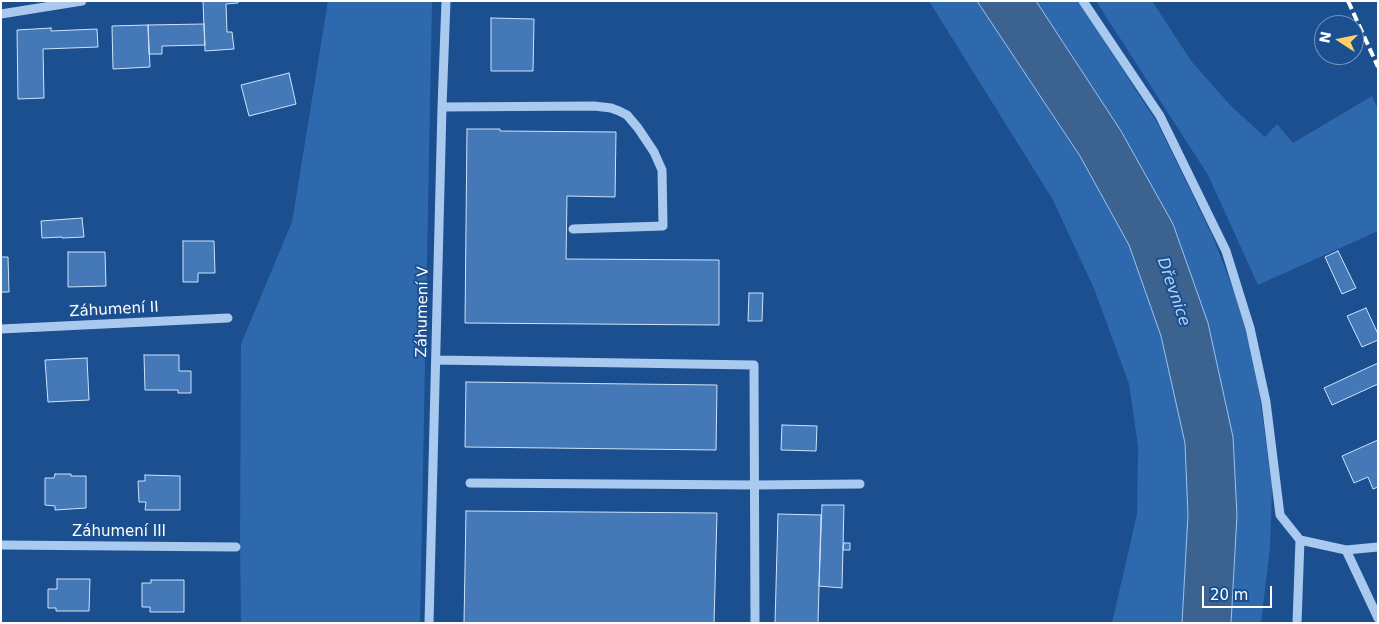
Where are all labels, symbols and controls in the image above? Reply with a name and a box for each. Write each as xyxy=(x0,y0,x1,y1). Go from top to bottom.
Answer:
north arrow xyxy=(1314,15,1364,65)
text: N xyxy=(1316,30,1334,45)
water label: Dřevnice xyxy=(1152,255,1194,329)
street label: Záhumení V xyxy=(413,266,433,358)
street label: Záhumení II xyxy=(69,299,159,321)
street label: Záhumení III xyxy=(72,523,166,541)
scale bar xyxy=(1204,576,1274,608)
text: 20 m xyxy=(1210,586,1248,604)

